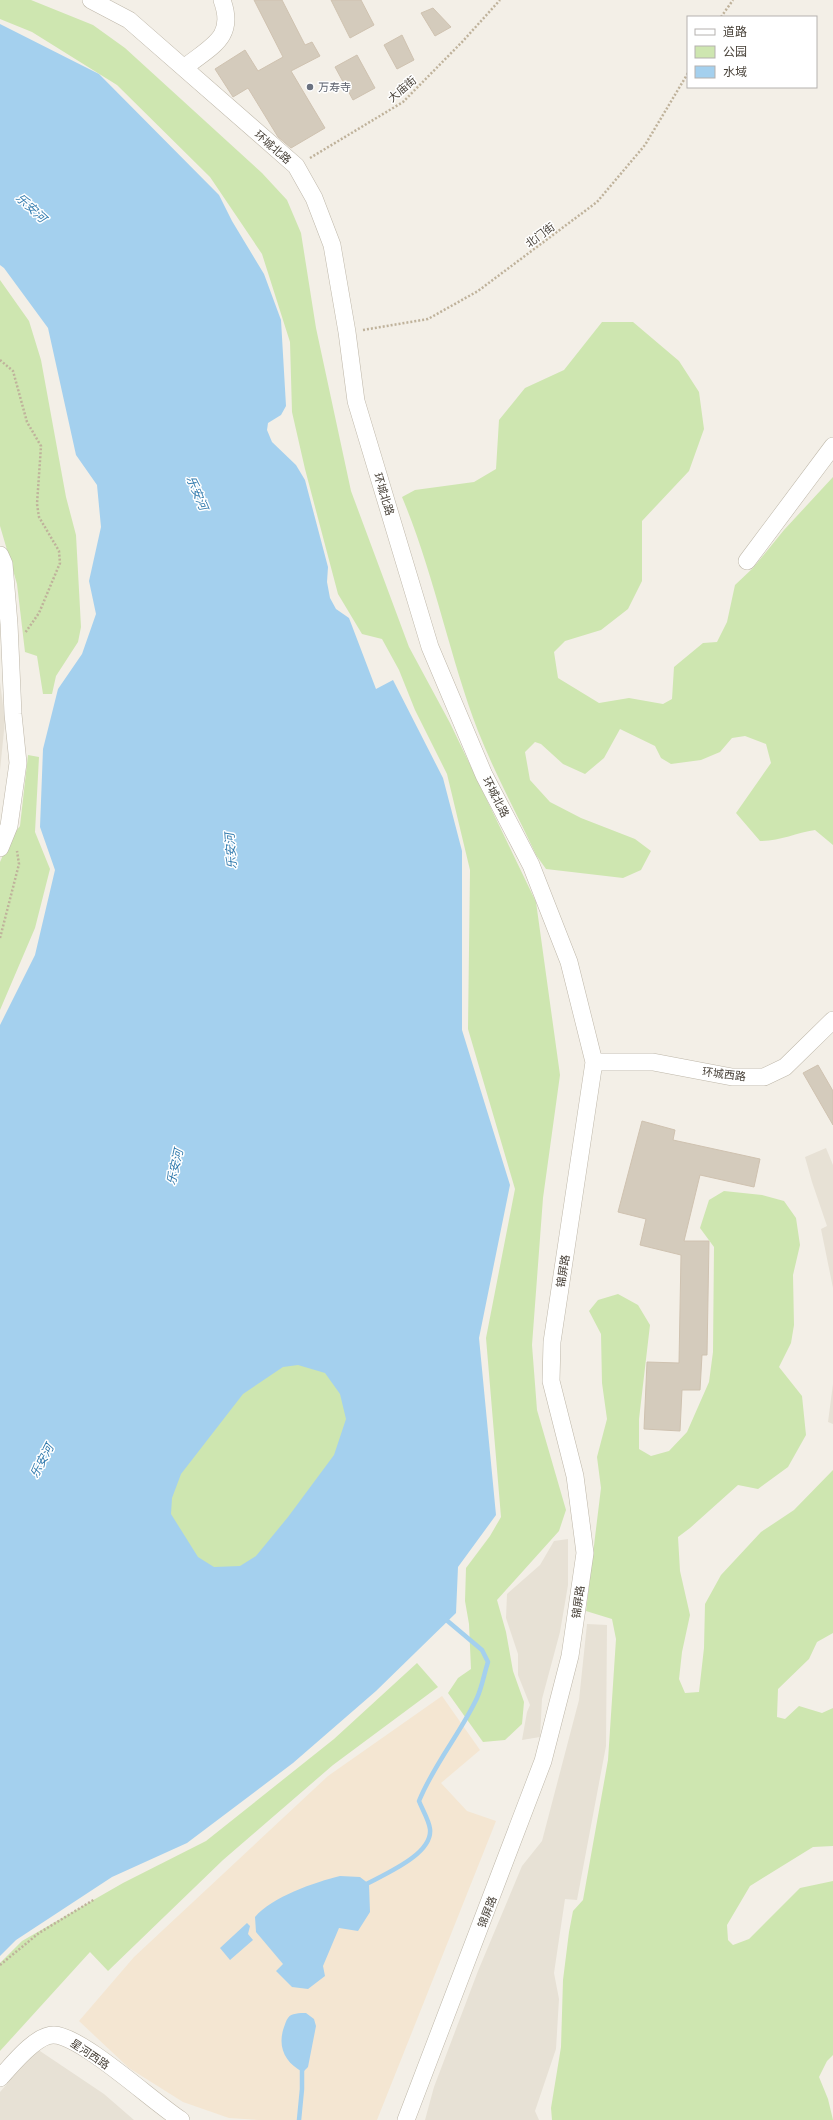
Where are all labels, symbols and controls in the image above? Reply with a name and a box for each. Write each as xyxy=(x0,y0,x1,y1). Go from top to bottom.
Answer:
legend xyxy=(687,16,817,88)
text: 道路 xyxy=(723,25,747,41)
text: 公园 xyxy=(723,45,747,61)
text: 水域 xyxy=(723,65,747,81)
street label: 大庙街 xyxy=(386,74,420,106)
place label: 万寿寺 xyxy=(318,81,351,95)
marker: 万寿寺 xyxy=(305,82,315,92)
street label: 环城北路 xyxy=(251,128,294,167)
water label: 乐安河 xyxy=(12,191,50,228)
street label: 北门街 xyxy=(523,220,558,251)
street label: 环城北路 xyxy=(370,471,396,517)
water label: 乐安河 xyxy=(182,474,211,515)
street label: 环城北路 xyxy=(479,775,511,820)
water label: 乐安河 xyxy=(223,830,241,869)
street label: 环城西路 xyxy=(701,1065,747,1085)
water label: 乐安河 xyxy=(164,1146,188,1187)
street label: 锦屏路 xyxy=(554,1254,573,1289)
water label: 乐安河 xyxy=(27,1440,59,1481)
street label: 锦屏路 xyxy=(570,1585,588,1619)
street label: 锦屏路 xyxy=(475,1894,500,1930)
street label: 星河西路 xyxy=(67,2037,112,2073)

